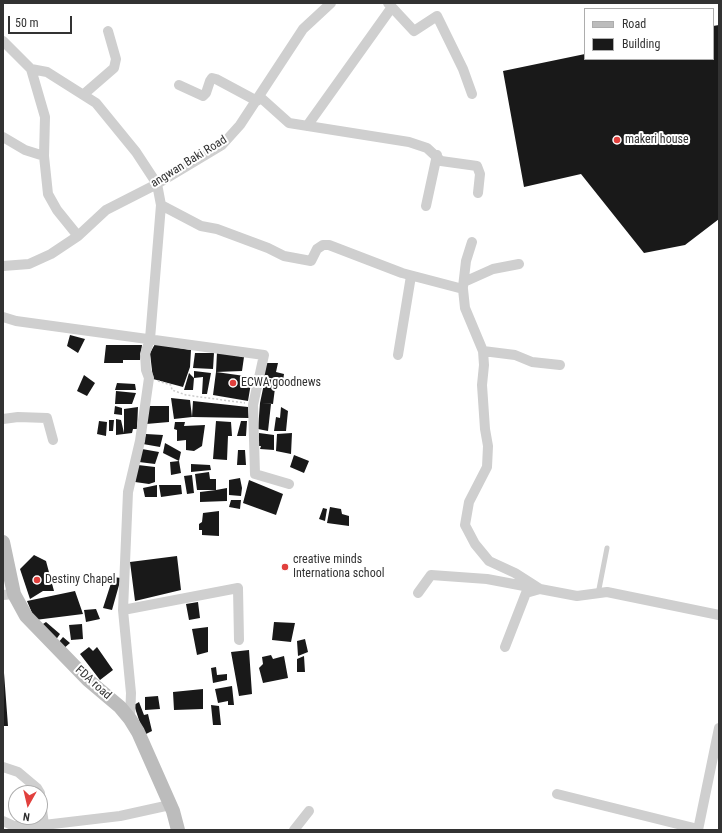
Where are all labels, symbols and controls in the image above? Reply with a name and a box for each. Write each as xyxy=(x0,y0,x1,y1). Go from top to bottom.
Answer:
scale bar xyxy=(10,8,74,34)
legend xyxy=(584,8,714,60)
text: 50 m xyxy=(15,16,39,30)
text: Road xyxy=(622,17,646,31)
text: Building xyxy=(622,37,660,51)
street label: angwan Baki Road xyxy=(148,133,230,191)
place label: makeri house xyxy=(625,133,689,147)
marker: makeri house xyxy=(612,135,622,145)
place label: ECWA goodnews xyxy=(241,376,321,390)
marker: ECWA goodnews xyxy=(228,378,238,388)
place label: creative minds Internationa school xyxy=(293,553,384,581)
marker: creative minds Internationa school xyxy=(280,562,290,572)
place label: Destiny Chapel xyxy=(45,573,115,587)
marker: Destiny Chapel xyxy=(32,575,42,585)
street label: FDA road xyxy=(72,663,114,703)
north arrow xyxy=(8,785,48,825)
text: N xyxy=(22,809,31,823)

